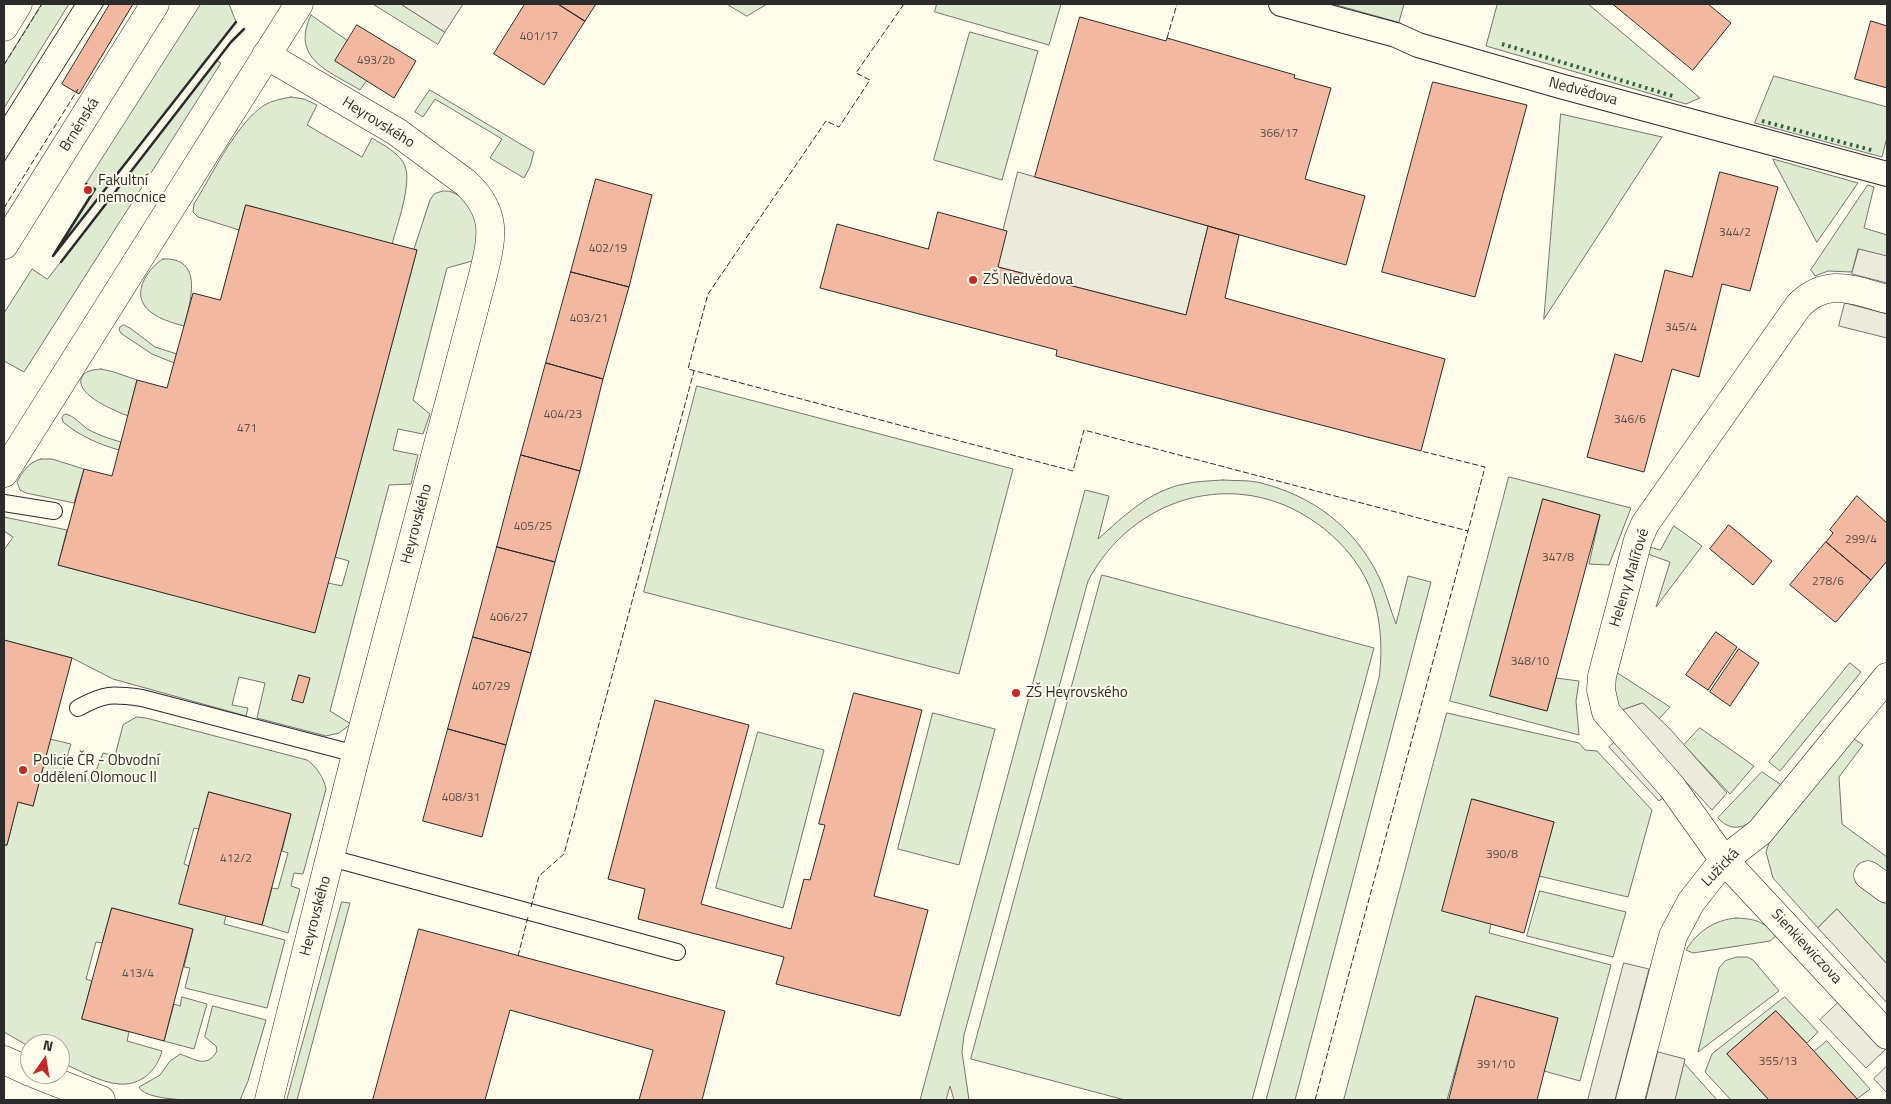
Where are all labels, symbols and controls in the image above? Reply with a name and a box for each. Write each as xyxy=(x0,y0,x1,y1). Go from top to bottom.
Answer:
house number: 401/17 xyxy=(520,30,558,44)
house number: 493/2b xyxy=(357,54,395,68)
street label: Nedvědova xyxy=(1547,74,1619,110)
street label: Heyrovského xyxy=(338,94,418,152)
street label: Brněnská xyxy=(57,95,103,155)
house number: 366/17 xyxy=(1260,127,1298,141)
place label: Fakultní nemocnice xyxy=(98,172,166,207)
marker: Fakultní nemocnice xyxy=(82,184,94,196)
house number: 344/2 xyxy=(1719,226,1751,240)
house number: 402/19 xyxy=(589,242,627,256)
place label: ZŠ Nedvědova xyxy=(983,271,1073,289)
marker: ZŠ Nedvědova xyxy=(967,274,979,286)
house number: 403/21 xyxy=(570,312,608,326)
house number: 345/4 xyxy=(1665,321,1697,335)
house number: 404/23 xyxy=(544,408,582,422)
house number: 346/6 xyxy=(1614,413,1646,427)
house number: 471 xyxy=(237,422,257,436)
street label: Heyrovského xyxy=(398,482,436,566)
house number: 405/25 xyxy=(514,520,552,534)
street label: Heleny Malířové xyxy=(1606,527,1654,629)
house number: 299/4 xyxy=(1845,533,1877,547)
house number: 347/8 xyxy=(1542,551,1574,565)
house number: 278/6 xyxy=(1812,575,1844,589)
house number: 406/27 xyxy=(490,611,528,625)
house number: 348/10 xyxy=(1511,655,1549,669)
house number: 407/29 xyxy=(472,680,510,694)
place label: ZŠ Heyrovského xyxy=(1026,684,1128,702)
marker: ZŠ Heyrovského xyxy=(1010,687,1022,699)
place label: Policie ČR - Obvodní oddělení Olomouc II xyxy=(33,752,160,787)
marker: Policie ČR - Obvodní oddělení Olomouc II xyxy=(17,764,29,776)
house number: 408/31 xyxy=(442,791,480,805)
street label: Lužická xyxy=(1698,845,1744,891)
house number: 390/8 xyxy=(1486,848,1518,862)
house number: 412/2 xyxy=(220,852,252,866)
street label: Heyrovského xyxy=(297,874,335,958)
street label: Sienkiewiczova xyxy=(1767,906,1845,988)
house number: 413/4 xyxy=(122,967,154,981)
north arrow xyxy=(20,1034,70,1084)
text: N xyxy=(41,1034,55,1056)
house number: 355/13 xyxy=(1759,1055,1797,1069)
house number: 391/10 xyxy=(1477,1058,1515,1072)

